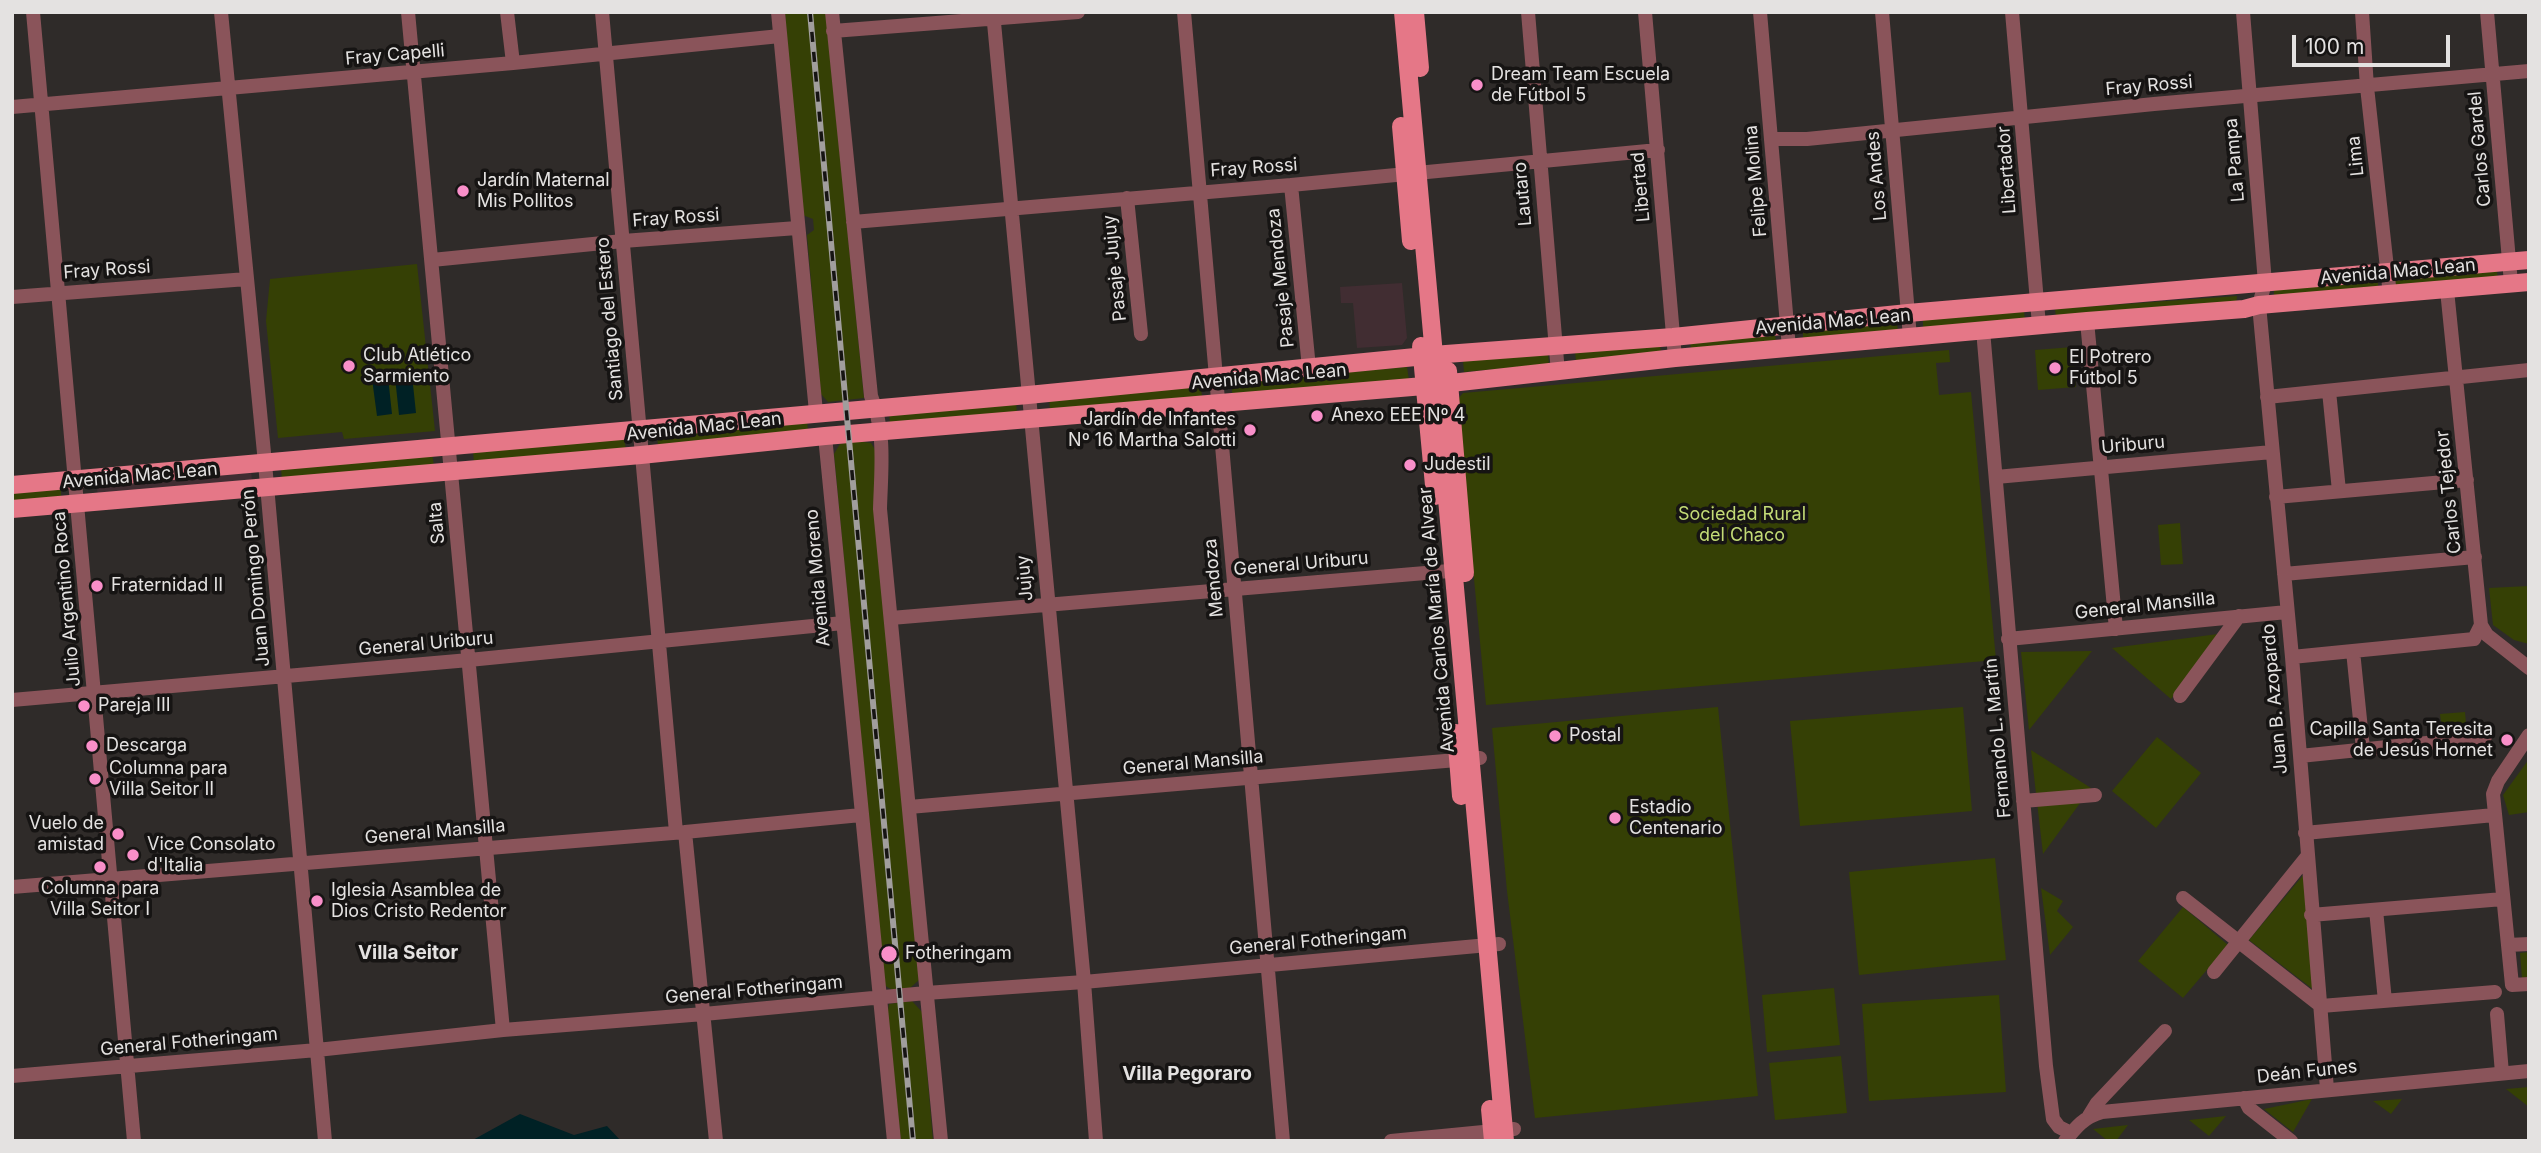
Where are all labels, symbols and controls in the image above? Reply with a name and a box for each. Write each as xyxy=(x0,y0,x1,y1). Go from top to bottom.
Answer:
scale bar xyxy=(2296,21,2454,65)
text: 100 m xyxy=(2305,34,2364,59)
street label: Fray Capelli xyxy=(344,40,446,70)
place label: Dream Team Escuela de Fútbol 5 xyxy=(1491,64,1670,106)
street label: Fray Rossi xyxy=(2105,71,2193,101)
marker: Dream Team Escuela de Fútbol 5 xyxy=(1469,77,1485,93)
street label: Carlos Gardel xyxy=(2464,90,2496,208)
street label: La Pampa xyxy=(2221,117,2249,203)
street label: Felipe Molina xyxy=(1740,124,1772,238)
street label: Libertador xyxy=(1993,125,2021,215)
street label: Los Andes xyxy=(1862,130,1892,222)
street label: Lima xyxy=(2343,135,2369,177)
street label: Libertad xyxy=(1627,151,1655,223)
street label: Fray Rossi xyxy=(1210,154,1298,182)
street label: Lautaro xyxy=(1509,161,1537,227)
place label: Jardín Maternal Mis Pollitos xyxy=(477,170,610,212)
marker: Jardín Maternal Mis Pollitos xyxy=(455,183,471,199)
street label: Fray Rossi xyxy=(632,204,720,232)
street label: Pasaje Mendoza xyxy=(1263,207,1299,349)
street label: Pasaje Jujuy xyxy=(1099,214,1131,322)
street label: Santiago del Estero xyxy=(592,236,628,402)
street label: Avenida Mac Lean xyxy=(2319,254,2477,290)
street label: Fray Rossi xyxy=(63,256,151,284)
street label: Avenida Mac Lean xyxy=(1754,304,1912,340)
place label: Club Atlético Sarmiento xyxy=(363,345,471,388)
place label: El Potrero Fútbol 5 xyxy=(2069,347,2152,390)
marker: Club Atlético Sarmiento xyxy=(341,358,357,374)
street label: Avenida Mac Lean xyxy=(1190,359,1348,395)
marker: El Potrero Fútbol 5 xyxy=(2047,360,2063,376)
place label: Anexo EEE Nº 4 xyxy=(1331,405,1465,427)
street label: Avenida Mac Lean xyxy=(625,408,783,446)
marker: Anexo EEE Nº 4 xyxy=(1309,408,1325,424)
place label: Jardín de Infantes Nº 16 Martha Salotti xyxy=(1068,409,1236,452)
marker: Jardín de Infantes Nº 16 Martha Salotti xyxy=(1242,422,1258,438)
street label: Carlos Tejedor xyxy=(2432,429,2466,555)
street label: Uriburu xyxy=(2100,431,2166,459)
place label: Judestil xyxy=(1424,454,1491,476)
marker: Judestil xyxy=(1402,457,1418,473)
street label: Avenida Mac Lean xyxy=(61,458,219,494)
street label: Avenida Carlos María de Alvear xyxy=(1415,486,1459,754)
street label: Juan Domingo Perón xyxy=(237,488,275,668)
street label: Salta xyxy=(424,501,450,545)
park label: Sociedad Rural del Chaco xyxy=(1678,504,1806,546)
street label: Avenida Moreno xyxy=(801,508,835,648)
street label: Julio Argentino Roca xyxy=(49,510,85,688)
street label: Mendoza xyxy=(1200,538,1228,618)
street label: General Uriburu xyxy=(1233,547,1369,581)
street label: Jujuy xyxy=(1012,554,1038,602)
place label: Fraternidad II xyxy=(111,575,223,597)
marker: Fraternidad II xyxy=(89,578,105,594)
street label: General Mansilla xyxy=(2074,588,2216,624)
street label: Juan B. Azopardo xyxy=(2258,623,2292,775)
street label: General Uriburu xyxy=(358,627,494,661)
street label: Fernando L. Martín xyxy=(1980,657,2016,819)
place label: Pareja III xyxy=(98,695,171,717)
marker: Pareja III xyxy=(76,698,92,714)
place label: Capilla Santa Teresita de Jesús Hornet xyxy=(2309,719,2493,762)
place label: Postal xyxy=(1569,725,1621,747)
marker: Postal xyxy=(1547,728,1563,744)
marker: Capilla Santa Teresita de Jesús Hornet xyxy=(2499,732,2515,748)
place label: Descarga xyxy=(106,735,187,757)
marker: Descarga xyxy=(84,738,100,754)
street label: General Mansilla xyxy=(1122,746,1264,780)
place label: Columna para Villa Seitor II xyxy=(109,758,228,800)
marker: Columna para Villa Seitor II xyxy=(87,771,103,787)
place label: Estadio Centenario xyxy=(1629,797,1722,840)
marker: Estadio Centenario xyxy=(1607,810,1623,826)
place label: Vuelo de amistad xyxy=(29,813,104,856)
street label: General Mansilla xyxy=(364,815,506,849)
marker: Vuelo de amistad xyxy=(110,826,126,842)
place label: Vice Consolato d'Italia xyxy=(147,834,275,876)
marker: Vice Consolato d'Italia xyxy=(125,847,141,863)
marker: Columna para Villa Seitor I xyxy=(92,859,108,875)
place label: Columna para Villa Seitor I xyxy=(41,878,159,920)
place label: Iglesia Asamblea de Dios Cristo Redentor xyxy=(331,880,507,922)
marker: Iglesia Asamblea de Dios Cristo Redentor xyxy=(309,893,325,909)
street label: General Fotheringam xyxy=(1228,922,1408,960)
district label: Villa Seitor xyxy=(358,942,458,964)
place label: Fotheringam xyxy=(905,943,1012,965)
marker: Fotheringam xyxy=(879,944,899,964)
street label: General Fotheringam xyxy=(664,971,844,1009)
street label: General Fotheringam xyxy=(99,1023,279,1061)
street label: Deán Funes xyxy=(2256,1056,2358,1088)
district label: Villa Pegoraro xyxy=(1122,1063,1252,1085)

